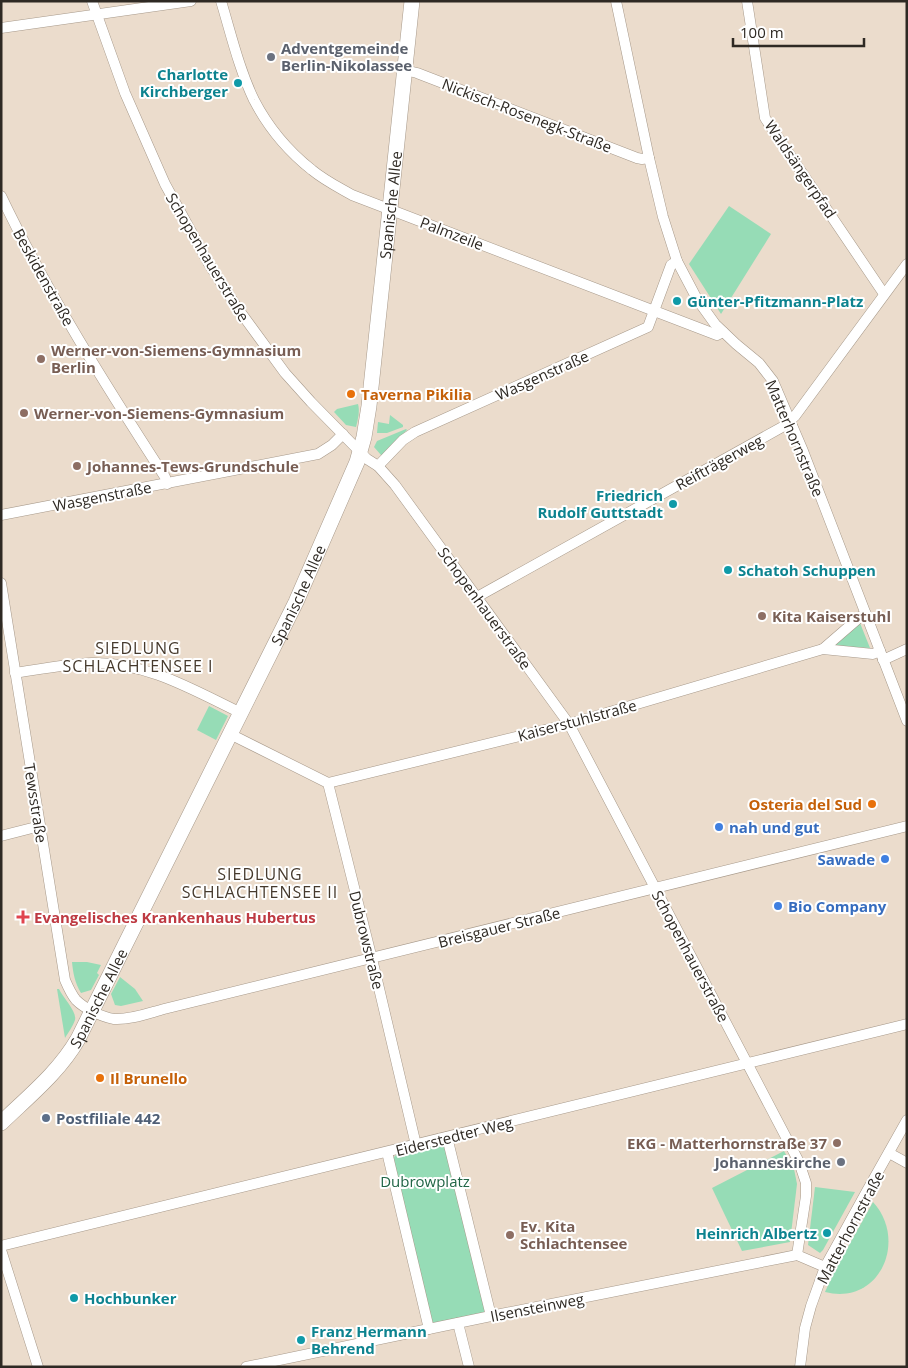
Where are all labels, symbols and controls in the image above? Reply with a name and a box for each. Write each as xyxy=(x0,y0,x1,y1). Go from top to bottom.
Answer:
scale bar xyxy=(733,15,864,47)
text: 100 m xyxy=(740,22,784,42)
place label: Adventgemeinde Berlin-Nikolassee xyxy=(281,38,412,75)
marker: Adventgemeinde Berlin-Nikolassee xyxy=(265,51,277,63)
place label: Charlotte Kirchberger xyxy=(140,64,228,101)
street label: Nickisch-Rosenegk-Straße xyxy=(439,73,615,157)
marker: Charlotte Kirchberger xyxy=(232,77,244,89)
street label: Waldsängerpfad xyxy=(761,116,841,222)
street label: Spanische Allee xyxy=(375,150,406,260)
street label: Schopenhauerstraße xyxy=(162,189,254,325)
street label: Palmzeile xyxy=(417,212,487,254)
street label: Beskidenstraße xyxy=(9,225,79,329)
place label: Günter-Pfitzmann-Platz xyxy=(687,291,863,311)
marker: Günter-Pfitzmann-Platz xyxy=(671,295,683,307)
place label: Werner-von-Siemens-Gymnasium Berlin xyxy=(51,340,301,377)
street label: Wasgenstraße xyxy=(492,346,592,404)
marker: Werner-von-Siemens-Gymnasium Berlin xyxy=(35,353,47,365)
street label: Matterhornstraße xyxy=(761,376,829,500)
place label: Taverna Pikilia xyxy=(361,384,472,404)
marker: Taverna Pikilia xyxy=(345,388,357,400)
place label: Werner-von-Siemens-Gymnasium xyxy=(34,403,284,423)
marker: Werner-von-Siemens-Gymnasium xyxy=(18,407,30,419)
street label: Reifträgerweg xyxy=(672,430,766,494)
place label: Johannes-Tews-Grundschule xyxy=(85,456,299,476)
marker: Johannes-Tews-Grundschule xyxy=(71,460,83,472)
street label: Wasgenstraße xyxy=(51,477,153,515)
place label: Friedrich Rudolf Guttstadt xyxy=(537,485,663,522)
marker: Friedrich Rudolf Guttstadt xyxy=(667,498,679,510)
street label: Spanische Allee xyxy=(266,542,330,649)
street label: Schopenhauerstraße xyxy=(434,543,536,673)
place label: Schatoh Schuppen xyxy=(738,560,876,580)
marker: Schatoh Schuppen xyxy=(722,564,734,576)
place label: Kita Kaiserstuhl xyxy=(772,606,891,626)
marker: Kita Kaiserstuhl xyxy=(756,610,768,622)
district label: SIEDLUNG SCHLACHTENSEE I xyxy=(63,637,213,677)
street label: Kaiserstuhlstraße xyxy=(515,694,639,746)
street label: Tewsstraße xyxy=(20,762,52,844)
place label: Osteria del Sud xyxy=(748,794,862,814)
marker: Osteria del Sud xyxy=(866,798,878,810)
place label: nah und gut xyxy=(729,817,820,837)
marker: nah und gut xyxy=(713,821,725,833)
place label: Sawade xyxy=(817,849,875,869)
marker: Sawade xyxy=(879,853,891,865)
district label: SIEDLUNG SCHLACHTENSEE II xyxy=(182,863,338,903)
street label: Schopenhauerstraße xyxy=(648,887,734,1025)
street label: Dubrowstraße xyxy=(345,889,389,991)
place label: Bio Company xyxy=(788,896,887,916)
marker: Bio Company xyxy=(772,900,784,912)
street label: Breisgauer Straße xyxy=(436,902,562,952)
place label: Evangelisches Krankenhaus Hubertus xyxy=(34,907,316,927)
marker: Evangelisches Krankenhaus Hubertus xyxy=(16,910,30,924)
street label: Spanische Allee xyxy=(65,945,132,1052)
place label: Il Brunello xyxy=(110,1068,187,1088)
marker: Il Brunello xyxy=(94,1072,106,1084)
place label: Postfiliale 442 xyxy=(56,1108,161,1128)
marker: Postfiliale 442 xyxy=(40,1112,52,1124)
street label: Eiderstedter Weg xyxy=(393,1112,515,1160)
place label: EKG - Matterhornstraße 37 xyxy=(627,1133,827,1153)
marker: EKG - Matterhornstraße 37 xyxy=(831,1137,843,1149)
place label: Johanneskirche xyxy=(713,1152,831,1172)
marker: Johanneskirche xyxy=(835,1156,847,1168)
street label: Matterhornstraße xyxy=(812,1167,888,1287)
park label: Dubrowplatz xyxy=(380,1171,470,1191)
place label: Ev. Kita Schlachtensee xyxy=(520,1216,628,1253)
place label: Heinrich Albertz xyxy=(695,1223,817,1243)
marker: Heinrich Albertz xyxy=(821,1227,833,1239)
marker: Ev. Kita Schlachtensee xyxy=(504,1229,516,1241)
place label: Hochbunker xyxy=(84,1288,177,1308)
street label: Ilsensteinweg xyxy=(489,1288,585,1326)
marker: Hochbunker xyxy=(68,1292,80,1304)
place label: Franz Hermann Behrend xyxy=(311,1321,427,1358)
marker: Franz Hermann Behrend xyxy=(295,1334,307,1346)

